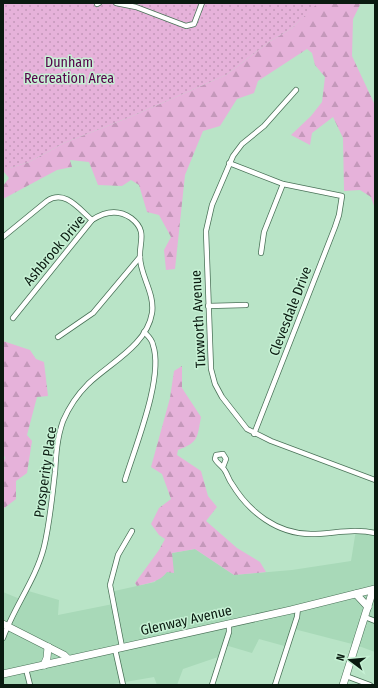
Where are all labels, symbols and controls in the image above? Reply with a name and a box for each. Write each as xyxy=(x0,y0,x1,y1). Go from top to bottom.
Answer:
park label: Dunham Recreation Area xyxy=(24,54,114,87)
street label: Ashbrook Drive xyxy=(20,212,89,289)
street label: Clevesdale Drive xyxy=(266,264,315,358)
street label: Tuxworth Avenue xyxy=(187,269,210,368)
street label: Prosperity Place xyxy=(31,425,60,519)
street label: Glenway Avenue xyxy=(139,602,234,639)
north arrow xyxy=(330,640,370,680)
text: N xyxy=(334,652,348,662)

